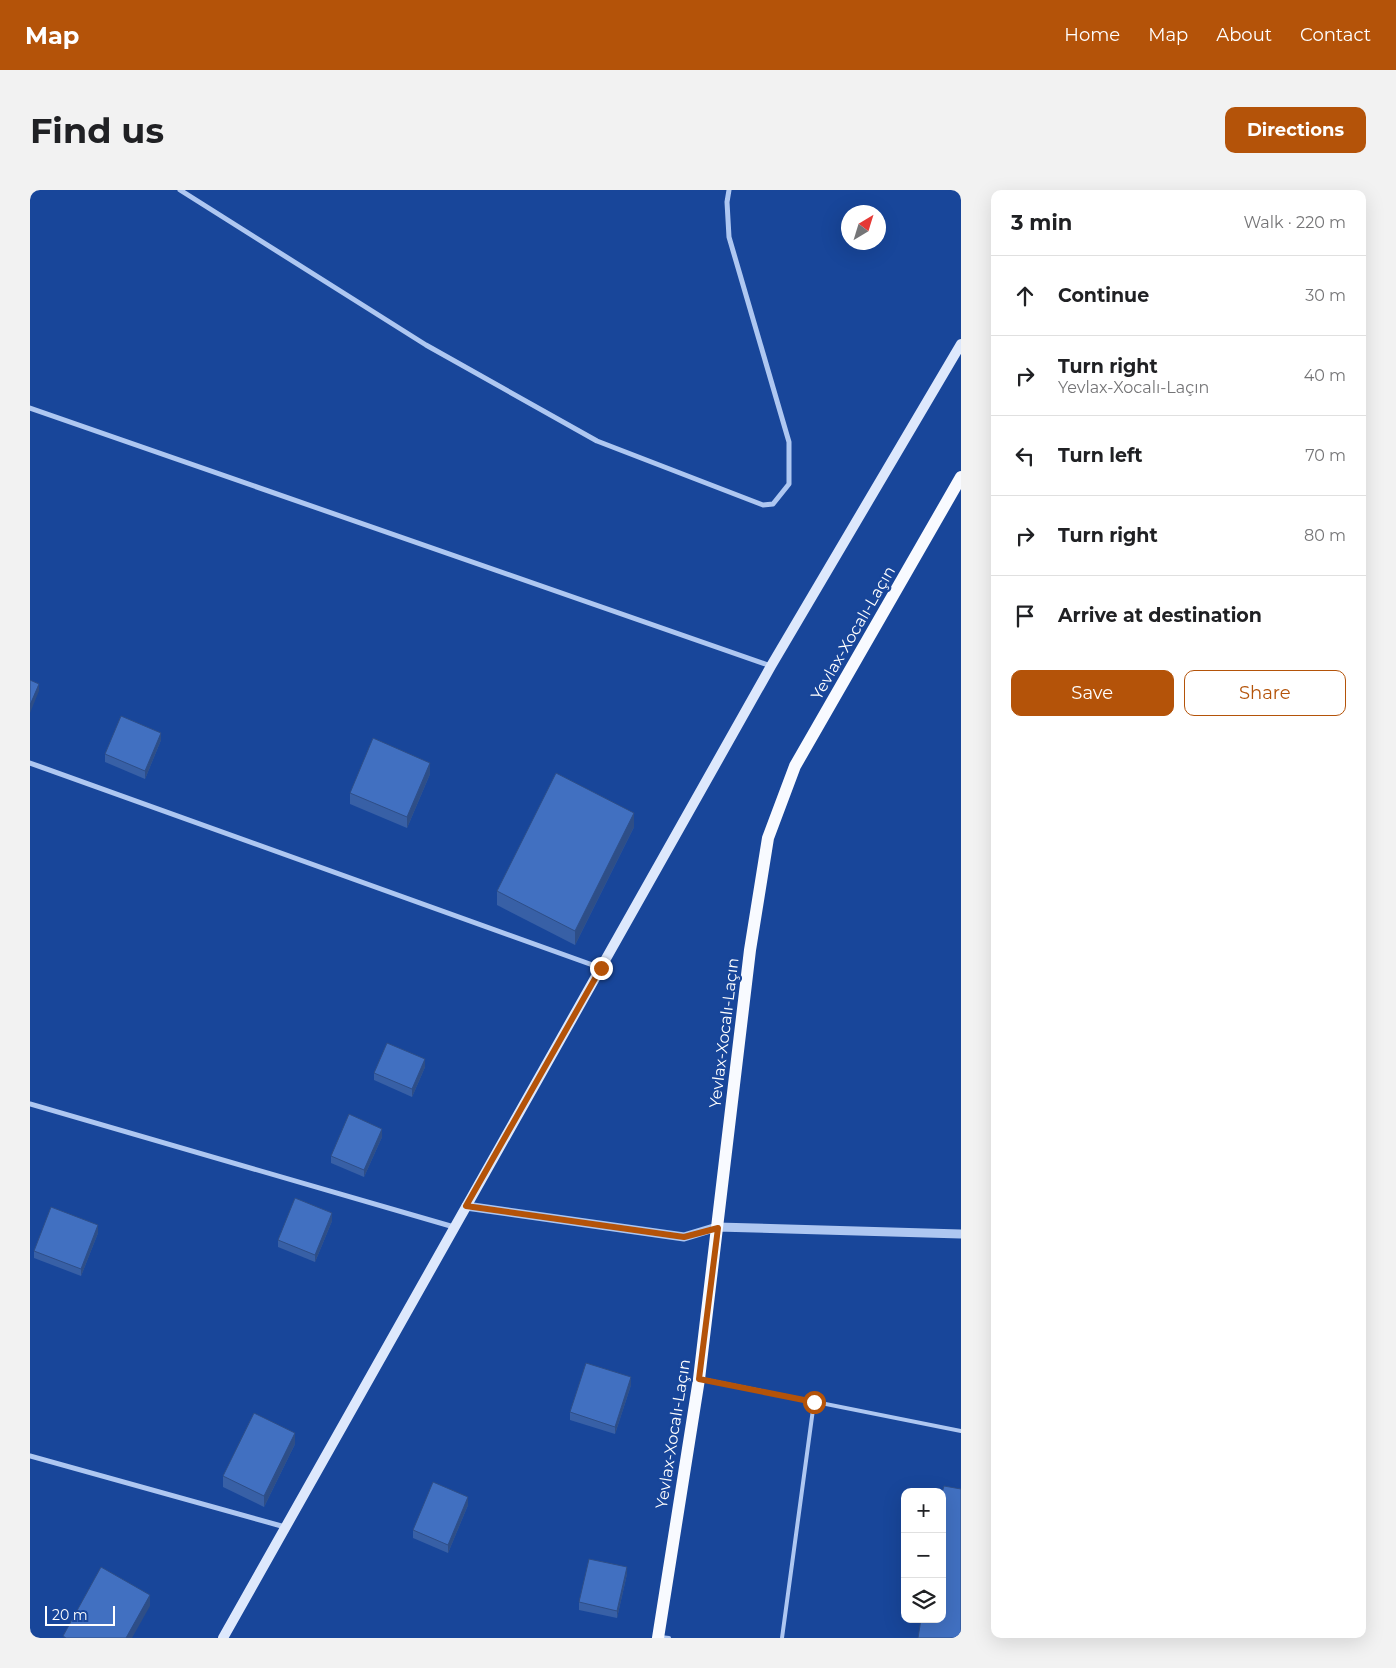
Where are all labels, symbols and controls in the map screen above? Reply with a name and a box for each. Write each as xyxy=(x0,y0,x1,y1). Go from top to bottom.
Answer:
text: Map xyxy=(25,21,79,50)
text: Home xyxy=(1064,24,1120,46)
text: Map xyxy=(1148,24,1188,46)
text: About xyxy=(1216,24,1272,46)
text: Contact xyxy=(1300,24,1371,46)
button: Directions xyxy=(1225,107,1366,153)
text: Find us xyxy=(30,109,164,152)
north arrow xyxy=(841,205,886,250)
text: 3 min xyxy=(1011,210,1072,235)
text: Walk · 220 m xyxy=(1243,213,1346,232)
icon: ahead xyxy=(1011,282,1039,310)
text: Continue xyxy=(1058,284,1149,307)
text: 30 m xyxy=(1305,286,1346,305)
text: Turn right xyxy=(1058,355,1158,378)
icon: right xyxy=(1011,362,1039,390)
text: 40 m xyxy=(1304,366,1346,385)
text: Yevlax-Xocalı-Laçın xyxy=(1058,378,1209,397)
icon: left xyxy=(1011,442,1039,470)
text: Turn left xyxy=(1058,444,1143,467)
text: 70 m xyxy=(1305,446,1346,465)
icon: right xyxy=(1011,522,1039,550)
text: Turn right xyxy=(1058,524,1158,547)
text: 80 m xyxy=(1304,526,1346,545)
street label: Yevlax-Xocalı-Laçın xyxy=(807,563,899,703)
icon: arrive xyxy=(1011,602,1039,630)
text: Arrive at destination xyxy=(1058,604,1262,627)
button: Save xyxy=(1011,670,1174,716)
button: Share xyxy=(1184,670,1346,716)
route end xyxy=(590,957,613,980)
street label: Yevlax-Xocalı-Laçın xyxy=(705,957,743,1109)
street label: Yevlax-Xocalı-Laçın xyxy=(652,1358,694,1510)
route start xyxy=(803,1391,826,1414)
map controls xyxy=(901,1488,946,1623)
button: + xyxy=(901,1488,946,1533)
button: − xyxy=(901,1533,946,1578)
button: layers xyxy=(901,1578,946,1623)
scale bar xyxy=(45,1603,115,1626)
text: 20 m xyxy=(52,1606,88,1624)

